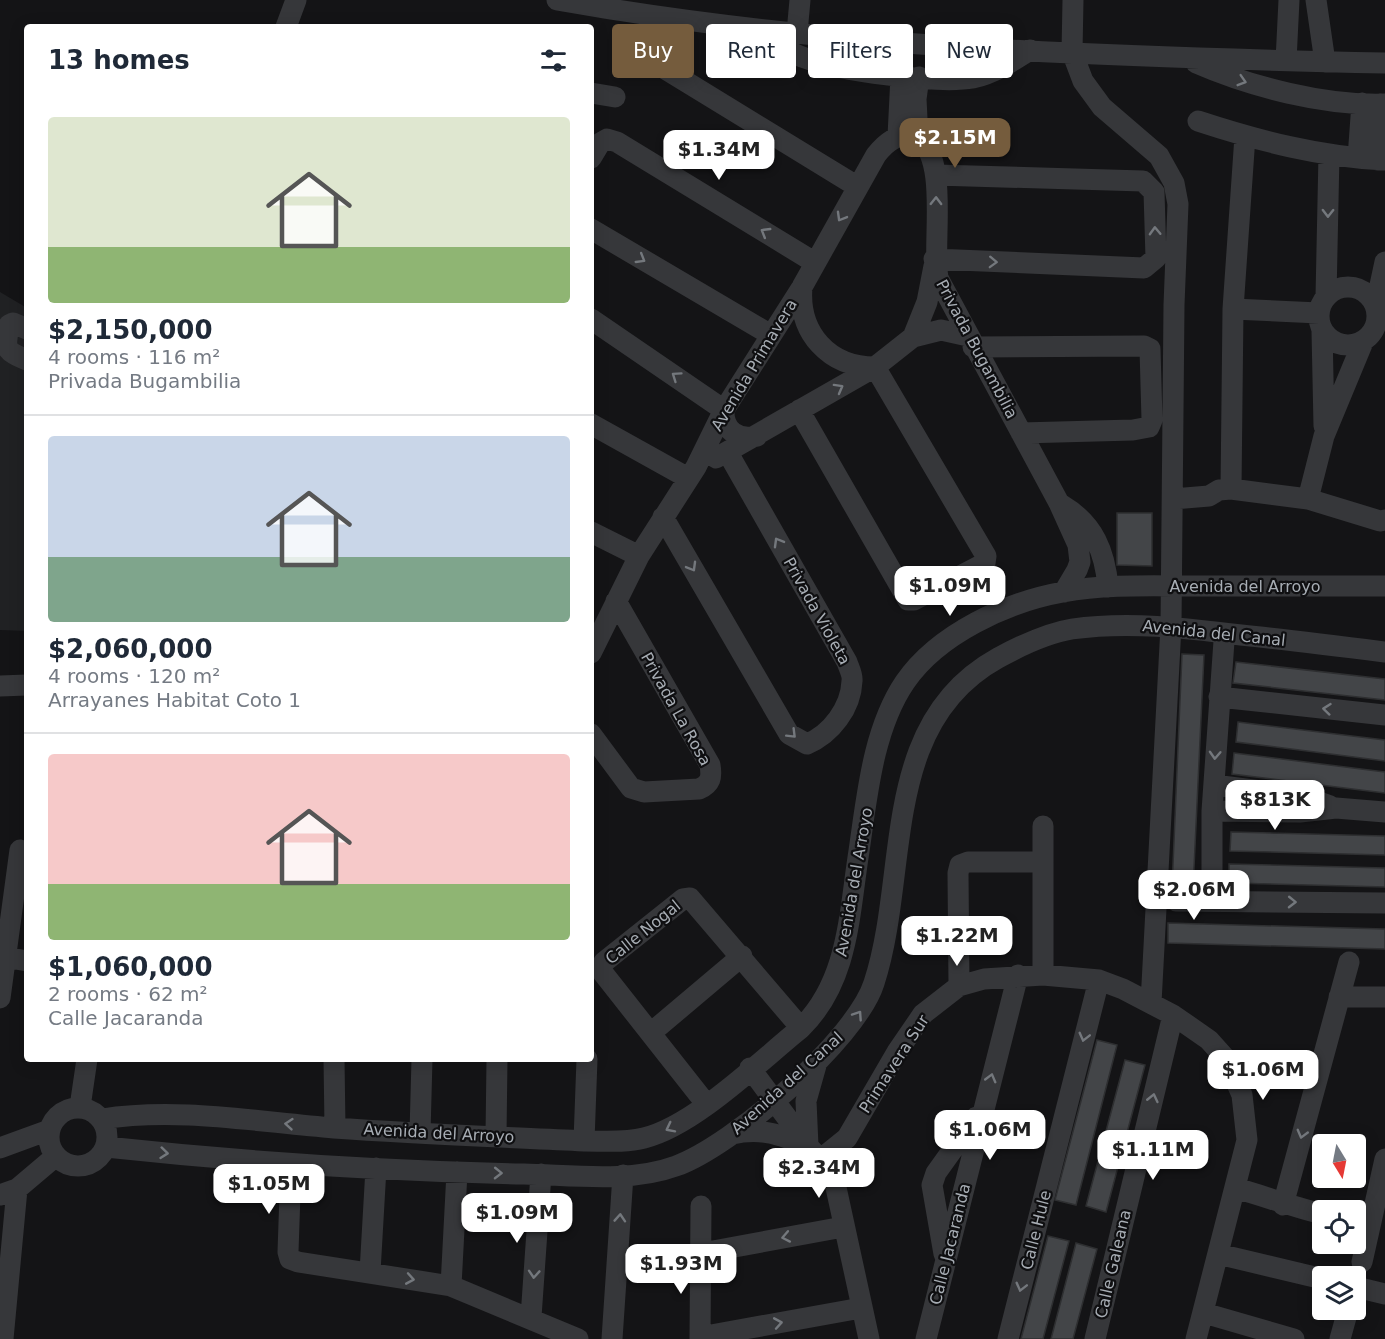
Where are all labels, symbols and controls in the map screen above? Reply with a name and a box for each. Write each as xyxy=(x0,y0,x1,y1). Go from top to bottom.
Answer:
chip: Buy xyxy=(612,24,694,78)
chip: Rent xyxy=(706,24,796,78)
chip: Filters xyxy=(808,24,913,78)
chip: New xyxy=(925,24,1013,78)
icon: filters xyxy=(537,44,570,77)
text: 13 homes xyxy=(48,45,190,75)
one-way arrow xyxy=(1236,74,1247,86)
pin: $2.15M xyxy=(906,118,1004,169)
text: $2.15M xyxy=(913,125,997,149)
pin: $1.34M xyxy=(670,130,768,181)
text: $1.34M xyxy=(677,137,761,161)
icon: home xyxy=(255,156,363,264)
one-way arrow xyxy=(929,196,942,205)
one-way arrow xyxy=(1322,208,1334,217)
one-way arrow xyxy=(836,211,848,221)
one-way arrow xyxy=(1149,226,1162,235)
one-way arrow xyxy=(760,228,771,239)
one-way arrow xyxy=(635,251,645,263)
one-way arrow xyxy=(988,255,997,268)
street label: Privada Bugambilia xyxy=(932,276,1022,422)
street label: Avenida Primavera xyxy=(707,296,801,434)
text: $2,150,000 xyxy=(48,315,212,345)
text: 4 rooms · 116 m² xyxy=(48,345,220,369)
text: Privada Bugambilia xyxy=(48,369,241,393)
one-way arrow xyxy=(672,372,683,383)
one-way arrow xyxy=(832,384,843,395)
icon: home xyxy=(255,475,363,583)
one-way arrow xyxy=(774,537,786,548)
street label: Privada Violeta xyxy=(780,554,854,668)
one-way arrow xyxy=(685,561,697,571)
pin: $1.09M xyxy=(901,566,999,617)
text: $1.09M xyxy=(908,573,992,597)
street label: Avenida del Arroyo xyxy=(1170,577,1321,596)
street label: Avenida del Canal xyxy=(1141,616,1287,650)
text: $2,060,000 xyxy=(48,634,212,664)
street label: Privada La Rosa xyxy=(637,649,715,769)
text: 4 rooms · 120 m² xyxy=(48,664,220,688)
text: Arrayanes Habitat Coto 1 xyxy=(48,688,301,712)
one-way arrow xyxy=(1322,703,1331,716)
one-way arrow xyxy=(786,727,796,738)
one-way arrow xyxy=(1209,751,1222,760)
pin: $813K xyxy=(1233,780,1317,831)
text: $813K xyxy=(1239,787,1311,811)
icon: home xyxy=(255,793,363,901)
street label: Avenida del Arroyo xyxy=(832,806,876,958)
pin: $2.06M xyxy=(1145,870,1243,921)
text: $2.06M xyxy=(1152,877,1236,901)
street label: Calle Nogal xyxy=(602,896,684,968)
one-way arrow xyxy=(1287,896,1296,908)
pin: $1.22M xyxy=(908,916,1006,967)
text: $1.22M xyxy=(915,923,999,947)
text: $1,060,000 xyxy=(48,952,212,982)
text: 2 rooms · 62 m² xyxy=(48,982,208,1006)
text: Calle Jacaranda xyxy=(48,1006,204,1030)
one-way arrow xyxy=(851,1010,862,1021)
street label: Primavera Sur xyxy=(855,1011,933,1117)
street label: Avenida del Canal xyxy=(727,1028,847,1138)
one-way arrow xyxy=(1079,1032,1092,1042)
pin: $1.06M xyxy=(1214,1050,1312,1101)
text: $1.06M xyxy=(1221,1057,1305,1081)
one-way arrow xyxy=(984,1074,997,1084)
one-way arrow xyxy=(1145,1093,1158,1103)
pin: $1.06M xyxy=(941,1110,1039,1161)
text: $1.06M xyxy=(948,1117,1032,1141)
one-way arrow xyxy=(284,1118,293,1131)
street label: Avenida del Arroyo xyxy=(363,1120,515,1146)
one-way arrow xyxy=(666,1121,676,1132)
one-way arrow xyxy=(1297,1128,1309,1139)
pin: $1.11M xyxy=(1104,1130,1202,1181)
north arrow xyxy=(1312,1134,1366,1188)
map controls xyxy=(1312,1134,1366,1320)
text: $1.11M xyxy=(1111,1137,1195,1161)
one-way arrow xyxy=(160,1146,169,1159)
pin: $2.34M xyxy=(770,1148,868,1199)
text: $2.34M xyxy=(777,1155,861,1179)
pin: $1.05M xyxy=(220,1164,318,1215)
one-way arrow xyxy=(493,1167,502,1180)
text: $1.05M xyxy=(227,1171,311,1195)
street label: Calle Jacaranda xyxy=(926,1181,974,1307)
street label: Calle Hule xyxy=(1017,1188,1055,1272)
pin: $1.09M xyxy=(468,1193,566,1244)
text: $1.09M xyxy=(475,1200,559,1224)
button: locate xyxy=(1312,1200,1366,1254)
street label: Calle Galeana xyxy=(1091,1208,1135,1320)
one-way arrow xyxy=(613,1213,626,1222)
one-way arrow xyxy=(781,1230,791,1243)
pin: $1.93M xyxy=(632,1244,730,1295)
text: $1.93M xyxy=(639,1251,723,1275)
button: layers xyxy=(1312,1266,1366,1320)
one-way arrow xyxy=(528,1270,541,1279)
one-way arrow xyxy=(405,1272,415,1284)
one-way arrow xyxy=(1016,1282,1028,1292)
one-way arrow xyxy=(773,1317,783,1330)

